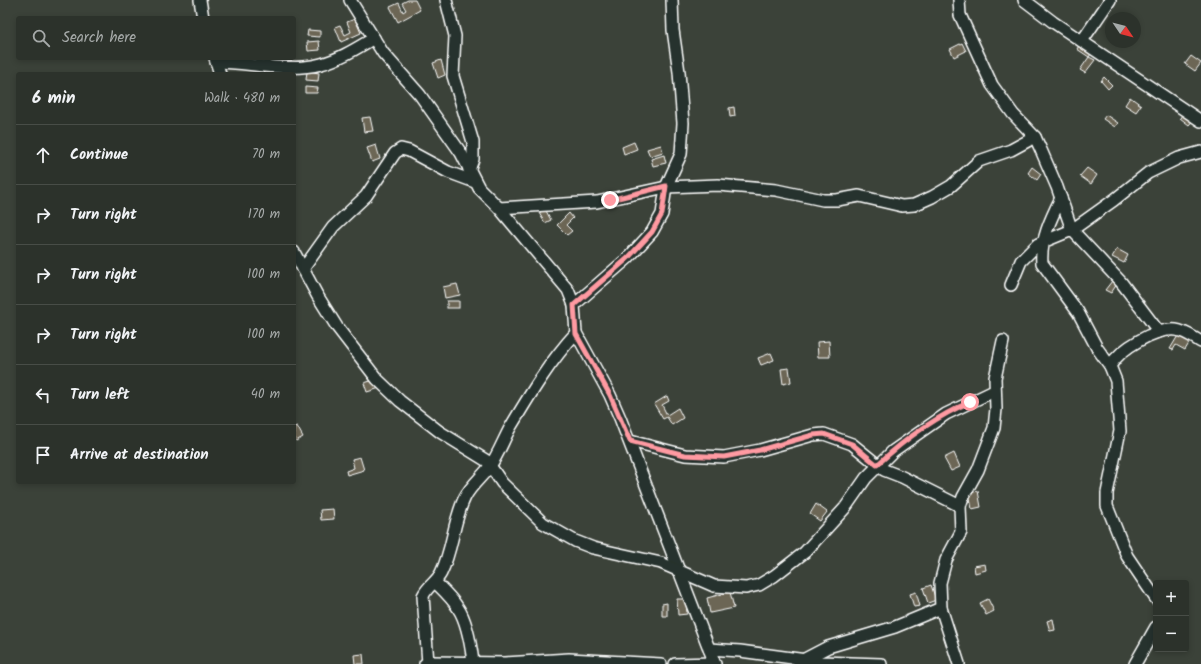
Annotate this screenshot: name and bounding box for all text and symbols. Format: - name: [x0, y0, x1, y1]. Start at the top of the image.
- north arrow: [1105, 12, 1141, 48]
- search box: [16, 16, 296, 60]
- text: Search here: [62, 26, 136, 50]
- icon: search: [30, 27, 52, 49]
- text: 6 min: [32, 85, 76, 112]
- text: Walk · 480 m: [204, 88, 280, 109]
- text: Continue: [70, 143, 128, 167]
- icon: ahead: [32, 144, 54, 166]
- text: 70 m: [252, 144, 280, 165]
- route end: [601, 191, 619, 209]
- text: Turn right: [70, 203, 137, 227]
- icon: right: [32, 204, 54, 226]
- text: 170 m: [248, 204, 280, 225]
- text: Turn right: [70, 263, 137, 287]
- icon: right: [32, 264, 54, 286]
- text: 100 m: [247, 264, 280, 285]
- text: Turn right: [70, 323, 137, 347]
- icon: right: [32, 324, 54, 346]
- text: 100 m: [247, 324, 280, 345]
- text: Turn left: [70, 383, 130, 407]
- icon: left: [32, 384, 54, 406]
- text: 40 m: [251, 384, 280, 405]
- route start: [961, 393, 979, 411]
- text: Arrive at destination: [70, 443, 209, 467]
- icon: arrive: [32, 444, 54, 466]
- map controls: [1153, 580, 1189, 652]
- button: +: [1153, 580, 1189, 616]
- button: −: [1153, 616, 1189, 652]

